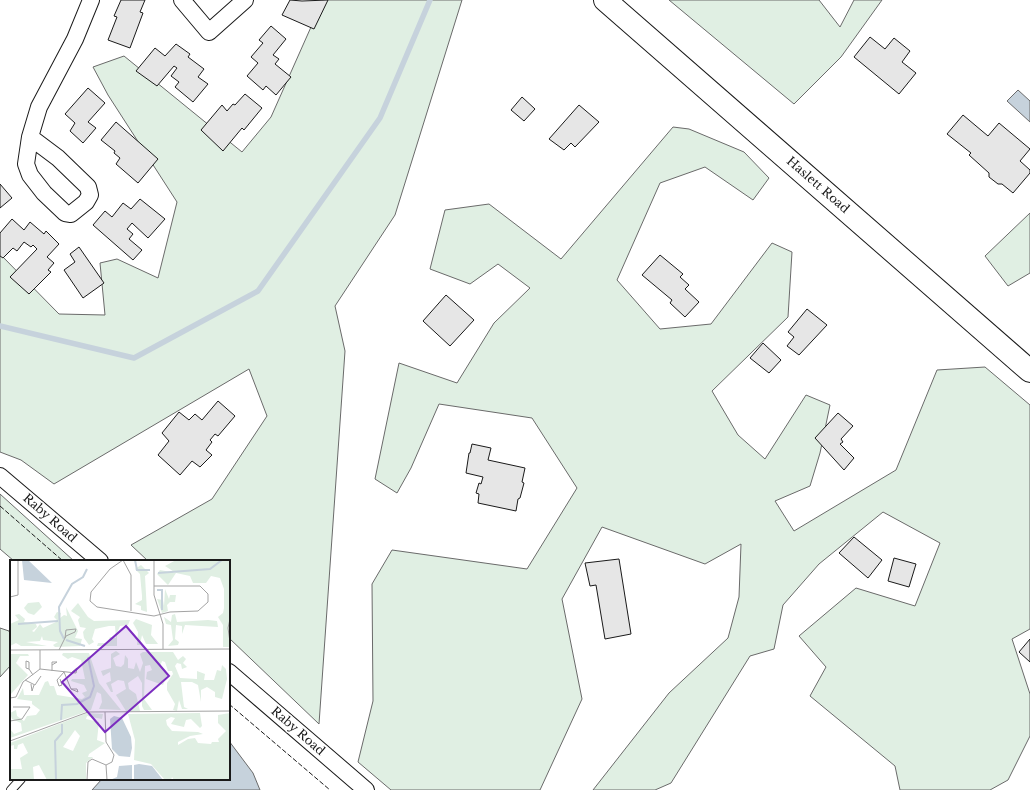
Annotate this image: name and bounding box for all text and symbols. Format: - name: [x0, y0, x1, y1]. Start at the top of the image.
- street label: Haslett Road: [784, 153, 853, 216]
- street label: Raby Road: [20, 490, 80, 545]
- inset map: [10, 560, 230, 780]
- street label: Raby Road: [268, 703, 328, 758]

